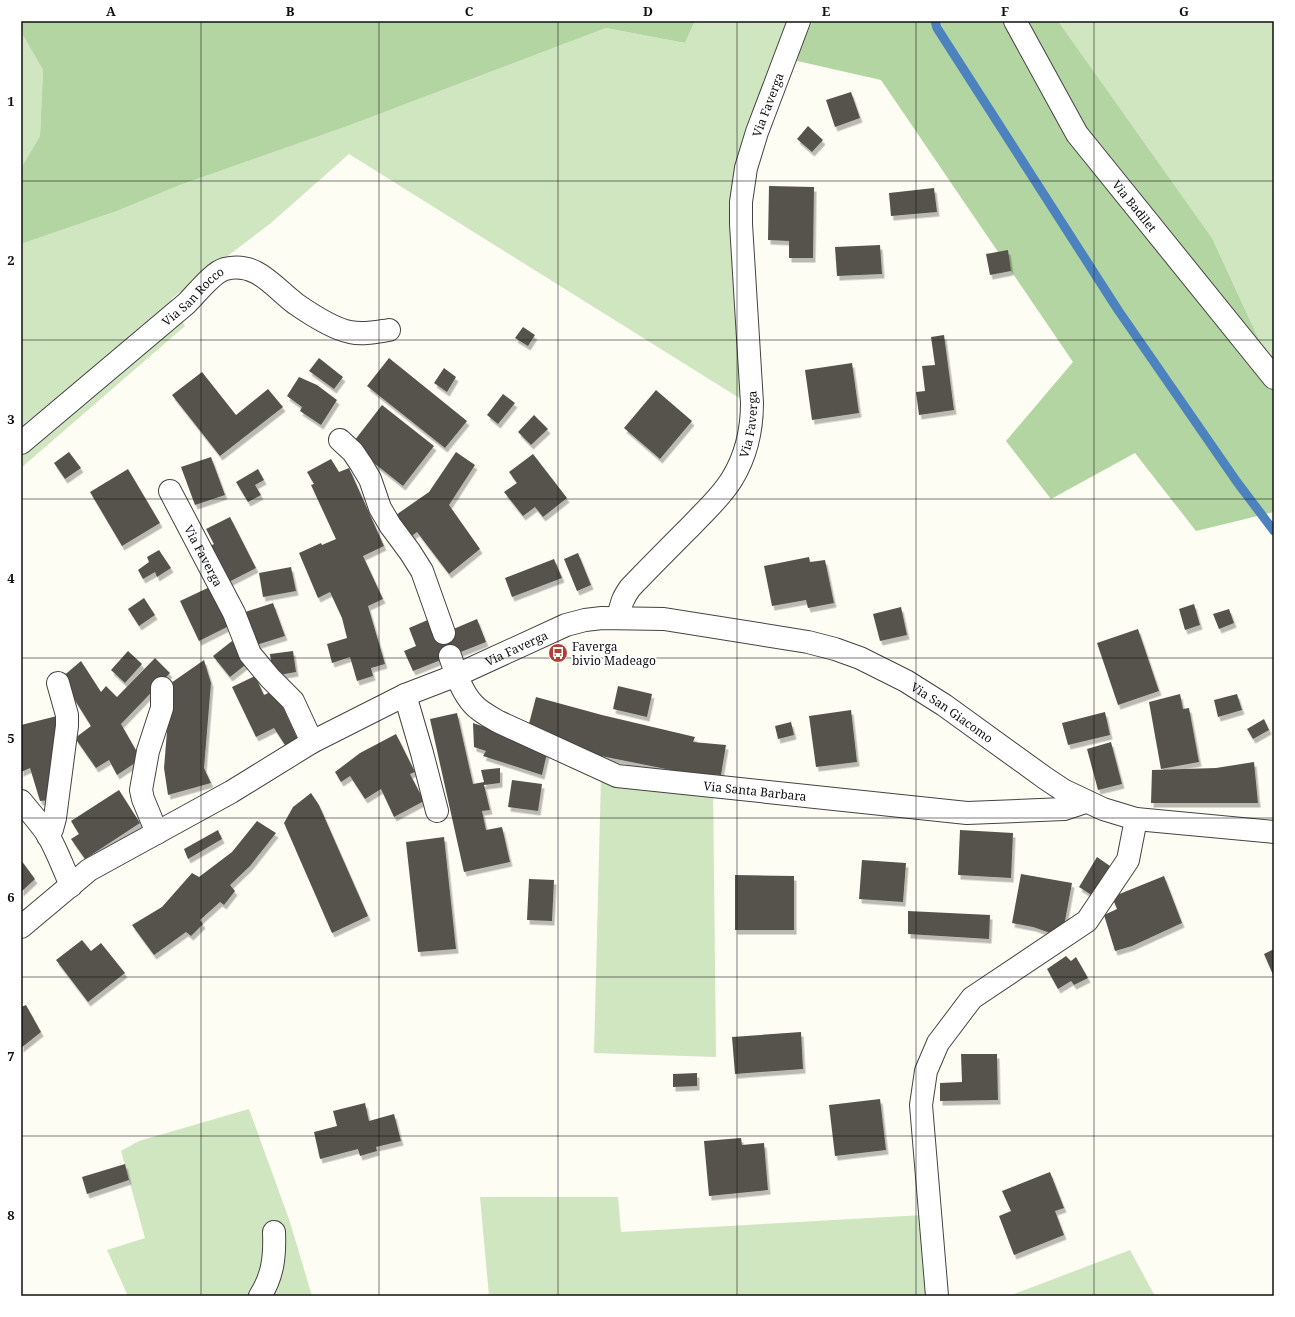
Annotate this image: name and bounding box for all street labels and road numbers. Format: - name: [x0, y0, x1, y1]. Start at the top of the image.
- street label: Via Faverga: [748, 70, 787, 139]
- street label: Via Badilet: [1109, 176, 1161, 235]
- street label: Via San Rocco: [158, 262, 227, 329]
- street label: Via Faverga: [735, 390, 761, 460]
- street label: Via Faverga: [181, 522, 227, 590]
- street label: Via Faverga: [482, 626, 551, 670]
- street label: Via San Giacomo: [908, 678, 997, 746]
- street label: Via Santa Barbara: [703, 777, 808, 805]

